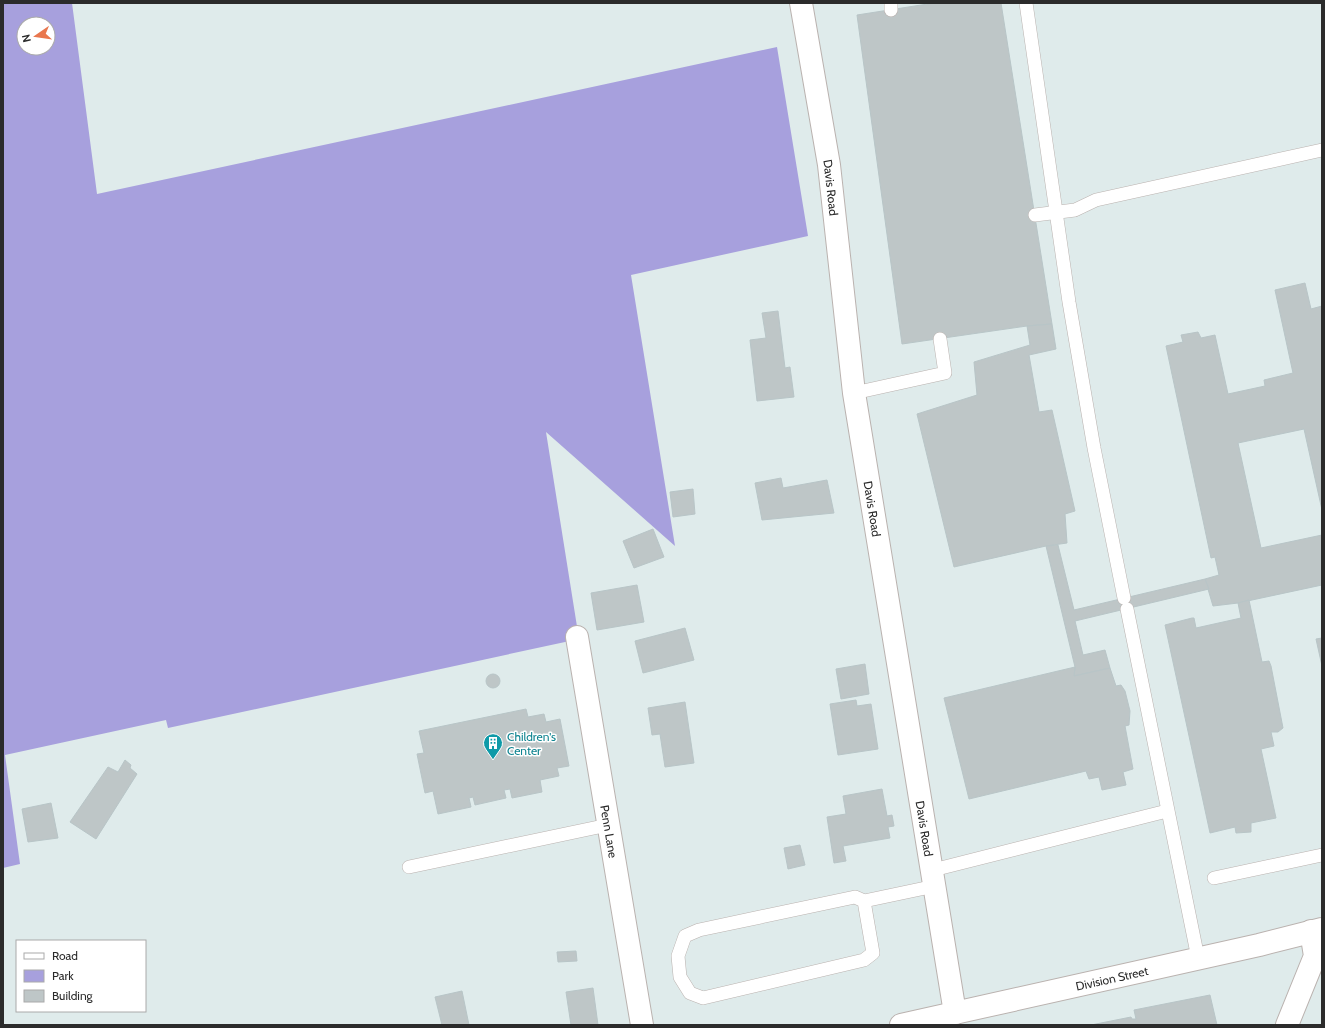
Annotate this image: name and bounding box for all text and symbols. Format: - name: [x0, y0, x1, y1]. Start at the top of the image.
- north arrow: [16, 16, 56, 56]
- text: N: [19, 33, 34, 44]
- street label: Davis Road: [821, 158, 842, 216]
- street label: Davis Road: [861, 480, 885, 538]
- place label: Children's Center: [507, 729, 556, 758]
- building icon: Children's Center: [482, 732, 504, 760]
- street label: Davis Road: [913, 799, 937, 858]
- street label: Penn Lane: [598, 804, 621, 859]
- legend: [16, 940, 146, 1012]
- text: Road: [52, 948, 78, 963]
- street label: Division Street: [1074, 962, 1150, 993]
- text: Park: [52, 968, 74, 983]
- text: Building: [52, 988, 94, 1003]

